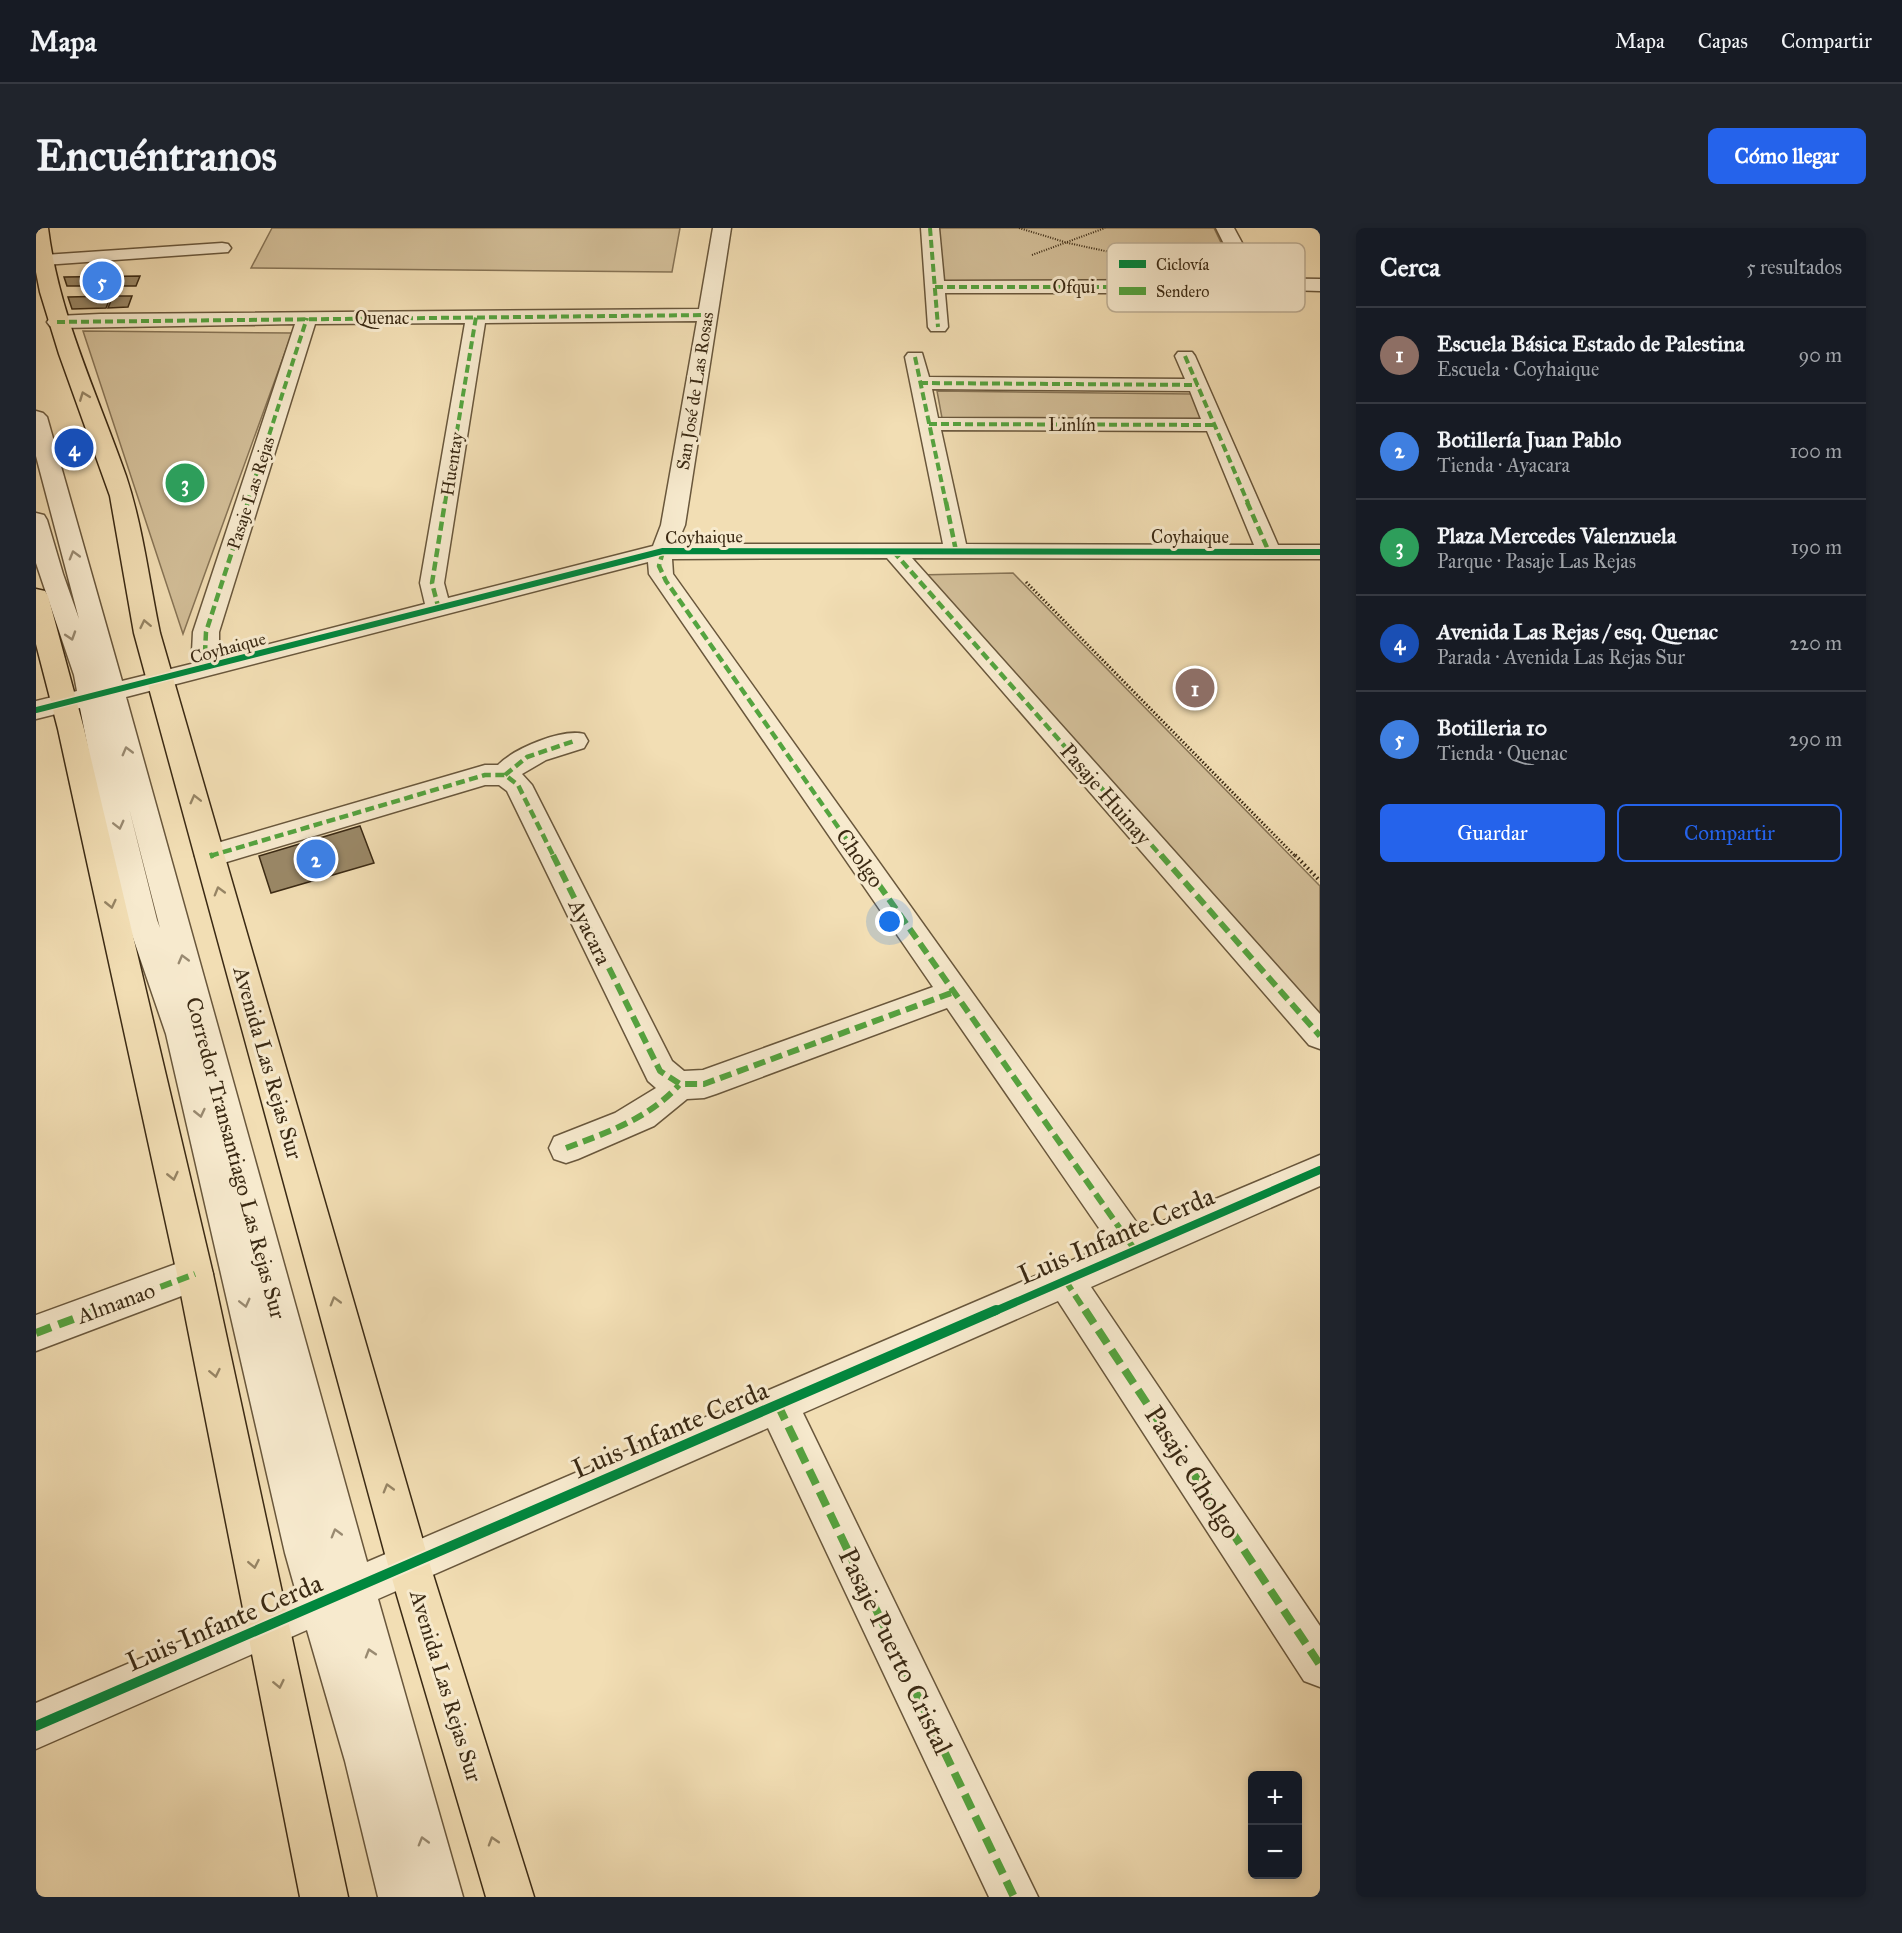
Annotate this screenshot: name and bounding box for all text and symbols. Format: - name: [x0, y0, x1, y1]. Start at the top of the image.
- text: Mapa: [30, 24, 97, 59]
- text: Mapa: [1615, 28, 1665, 54]
- text: Capas: [1698, 28, 1748, 54]
- text: Compartir: [1781, 28, 1872, 54]
- button: Cómo llegar: [1708, 128, 1866, 184]
- text: Encuéntranos: [36, 130, 277, 182]
- legend: [1107, 243, 1305, 312]
- text: Cerca: [1380, 251, 1440, 283]
- text: Ciclovía: [1156, 255, 1209, 274]
- text: 5 resultados: [1746, 255, 1842, 279]
- pin: 5: [82, 259, 122, 304]
- street label: Ofqui: [1053, 276, 1095, 299]
- text: Sendero: [1156, 282, 1209, 301]
- street label: Quenac: [355, 307, 410, 329]
- street label: San José de Las Rosas: [672, 310, 719, 472]
- text: Escuela Básica Estado de Palestina: [1437, 330, 1744, 357]
- text: 1: [1396, 343, 1403, 367]
- text: 90 m: [1799, 343, 1842, 367]
- text: Escuela · Coyhaique: [1437, 357, 1599, 381]
- one-way arrow: [79, 391, 92, 402]
- street label: Linlín: [1048, 414, 1096, 436]
- pin: 4: [54, 426, 93, 470]
- text: Botillería Juan Pablo: [1437, 426, 1621, 453]
- street label: Huentay: [436, 430, 468, 497]
- street label: Pasaje Las Rejas: [222, 434, 280, 552]
- text: 2: [1395, 439, 1404, 463]
- text: 100 m: [1790, 439, 1842, 463]
- text: Tienda · Ayacara: [1437, 453, 1570, 477]
- pin: 3: [166, 460, 204, 506]
- text: Plaza Mercedes Valenzuela: [1437, 522, 1676, 549]
- street label: Coyhaique: [665, 525, 743, 550]
- street label: Coyhaique: [1151, 526, 1229, 549]
- text: 3: [1396, 535, 1404, 559]
- text: 190 m: [1791, 535, 1842, 559]
- text: Parque · Pasaje Las Rejas: [1437, 549, 1636, 573]
- one-way arrow: [69, 550, 82, 560]
- text: Avenida Las Rejas / esq. Quenac: [1437, 618, 1718, 645]
- one-way arrow: [140, 619, 153, 629]
- street label: Coyhaique: [188, 627, 269, 670]
- one-way arrow: [64, 630, 77, 641]
- text: 4: [1394, 631, 1405, 655]
- text: 220 m: [1790, 631, 1842, 655]
- text: Parada · Avenida Las Rejas Sur: [1437, 645, 1685, 669]
- pin: 1: [1176, 666, 1214, 710]
- text: Botilleria 10: [1437, 714, 1547, 741]
- text: 5: [1395, 727, 1404, 751]
- text: 290 m: [1789, 727, 1842, 751]
- street label: Pasaje Huinay: [1055, 738, 1158, 851]
- text: Tienda · Quenac: [1437, 741, 1568, 765]
- one-way arrow: [122, 746, 135, 756]
- one-way arrow: [190, 794, 203, 804]
- button: Guardar: [1380, 804, 1605, 862]
- button: Compartir: [1617, 804, 1842, 862]
- one-way arrow: [112, 819, 125, 829]
- street label: Cholgo: [830, 823, 890, 893]
- pin: 2: [296, 836, 336, 882]
- one-way arrow: [214, 886, 227, 896]
- street label: Ayacara: [562, 894, 618, 970]
- one-way arrow: [104, 899, 117, 909]
- your location: [875, 907, 904, 936]
- one-way arrow: [178, 955, 190, 965]
- street label: Avenida Las Rejas Sur: [227, 963, 309, 1163]
- street label: Corredor Transantiago Las Rejas Sur: [180, 994, 292, 1323]
- one-way arrow: [193, 1108, 206, 1118]
- one-way arrow: [166, 1171, 179, 1181]
- street label: Luis Infante Cerda: [1013, 1179, 1220, 1291]
- street label: Almanao: [72, 1276, 159, 1330]
- one-way arrow: [330, 1296, 342, 1307]
- one-way arrow: [238, 1298, 251, 1308]
- one-way arrow: [208, 1367, 221, 1377]
- street label: Luis Infante Cerda: [567, 1373, 774, 1485]
- street label: Pasaje Cholgo: [1137, 1399, 1248, 1545]
- one-way arrow: [383, 1483, 395, 1494]
- one-way arrow: [331, 1528, 343, 1539]
- street label: Pasaje Puerto Cristal: [832, 1542, 961, 1760]
- one-way arrow: [247, 1558, 260, 1568]
- street label: Luis Infante Cerda: [121, 1566, 328, 1678]
- street label: Avenida Las Rejas Sur: [404, 1586, 488, 1786]
- one-way arrow: [365, 1648, 377, 1659]
- one-way arrow: [272, 1679, 285, 1689]
- map controls: [1248, 1771, 1302, 1879]
- button: +: [1248, 1771, 1302, 1825]
- button: −: [1248, 1825, 1302, 1879]
- one-way arrow: [418, 1836, 430, 1847]
- one-way arrow: [488, 1836, 500, 1847]

